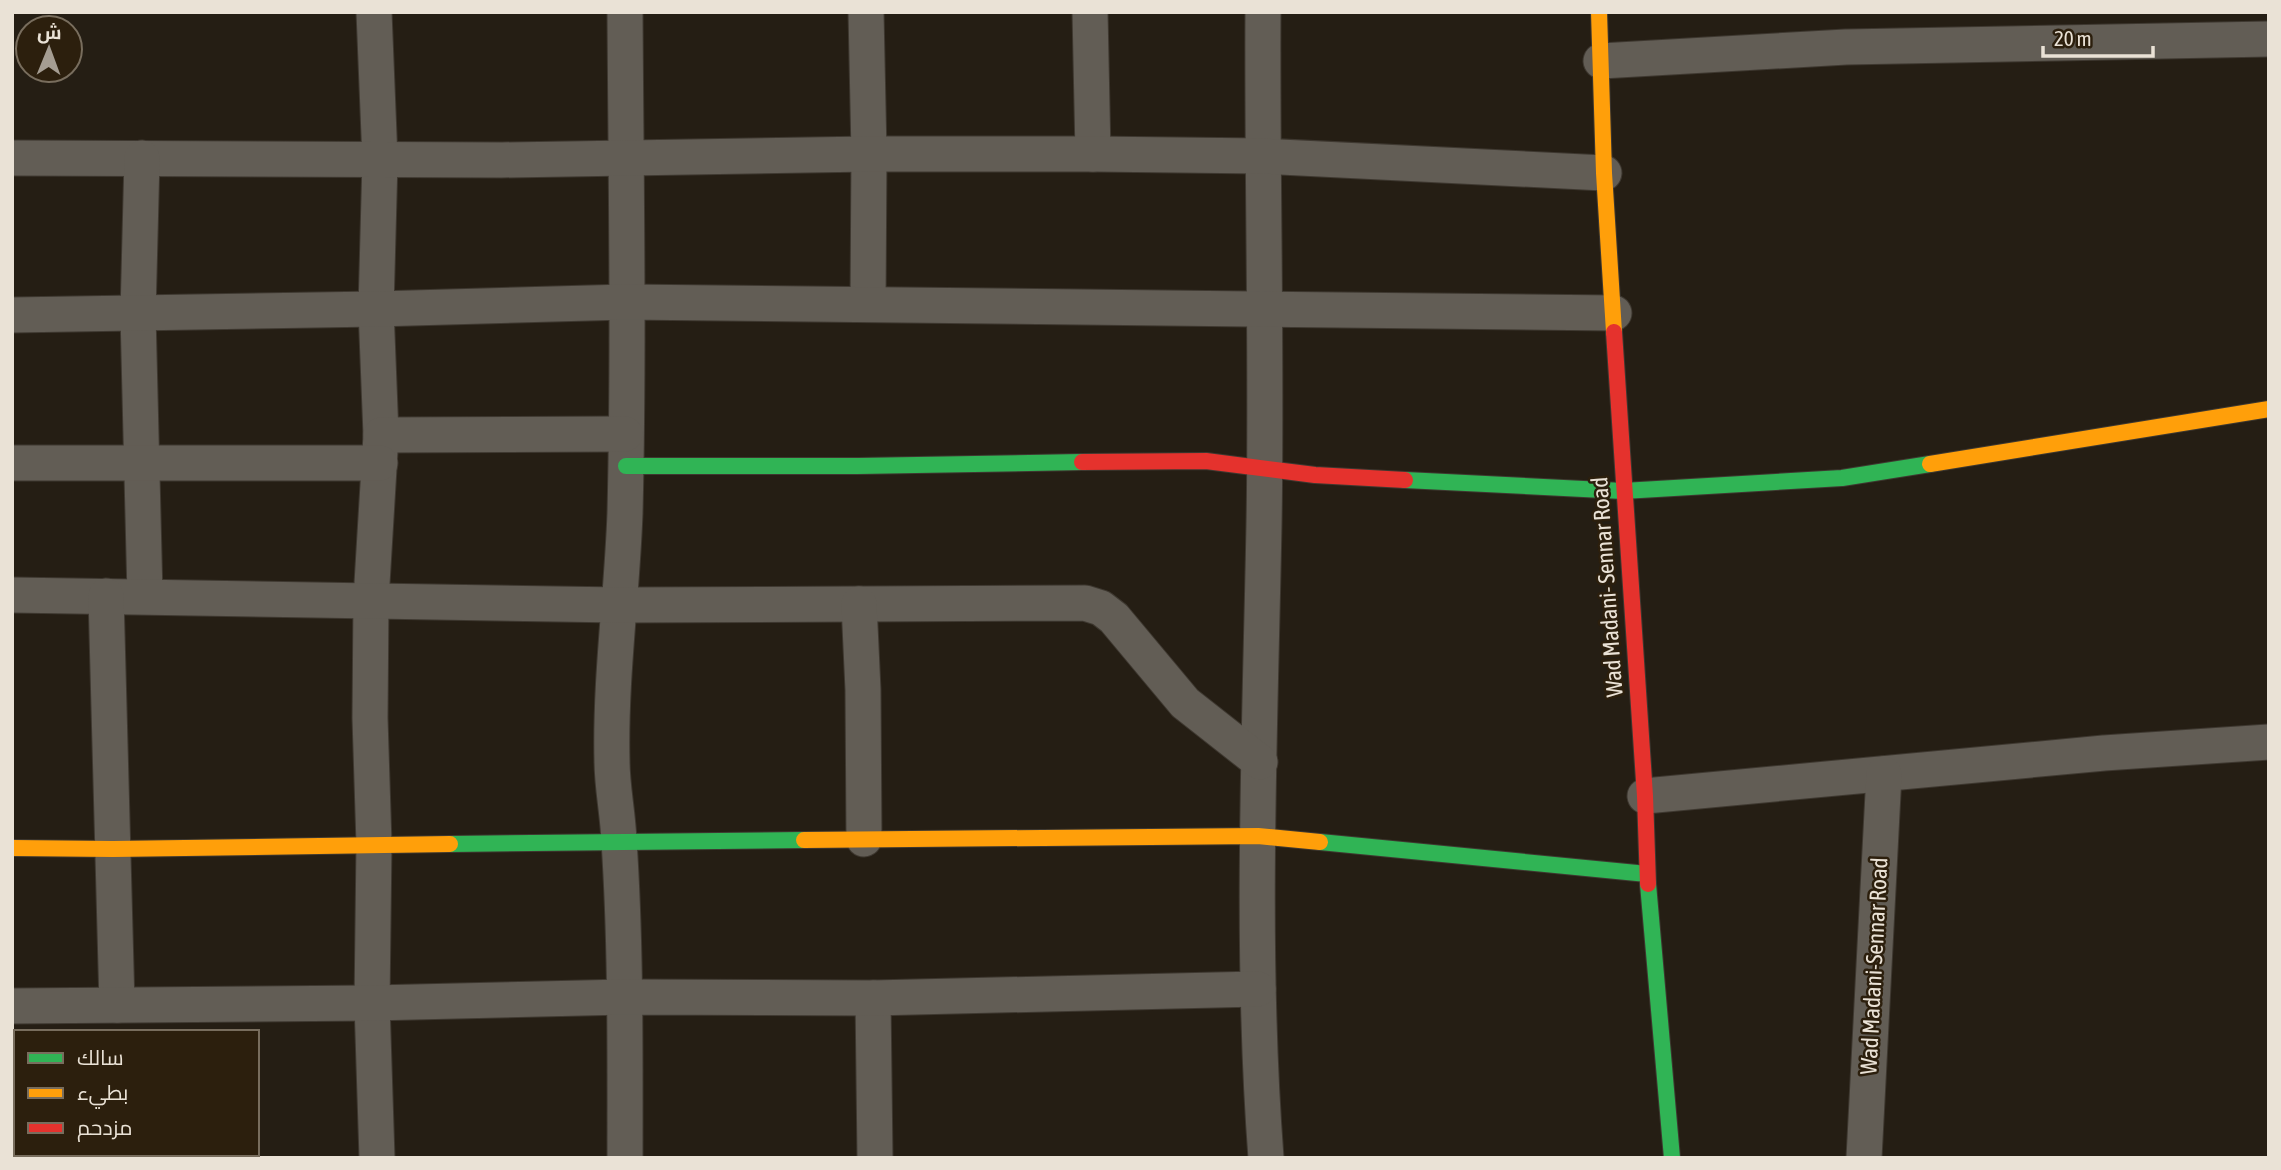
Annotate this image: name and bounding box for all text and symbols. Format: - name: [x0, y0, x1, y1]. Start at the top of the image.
- north arrow: [14, 14, 84, 84]
- scale bar: [2043, 14, 2153, 58]
- text: ش: [37, 21, 62, 44]
- text: 20 m: [2054, 26, 2092, 50]
- street label: Wad Madani- Sennar Road: [1586, 476, 1628, 698]
- street label: Wad Madani-Sennar Road: [1855, 857, 1893, 1075]
- legend: [14, 1030, 259, 1156]
- text: سالك: [77, 1045, 124, 1069]
- text: بطيء: [77, 1080, 128, 1109]
- text: مزدحم: [77, 1115, 132, 1142]

